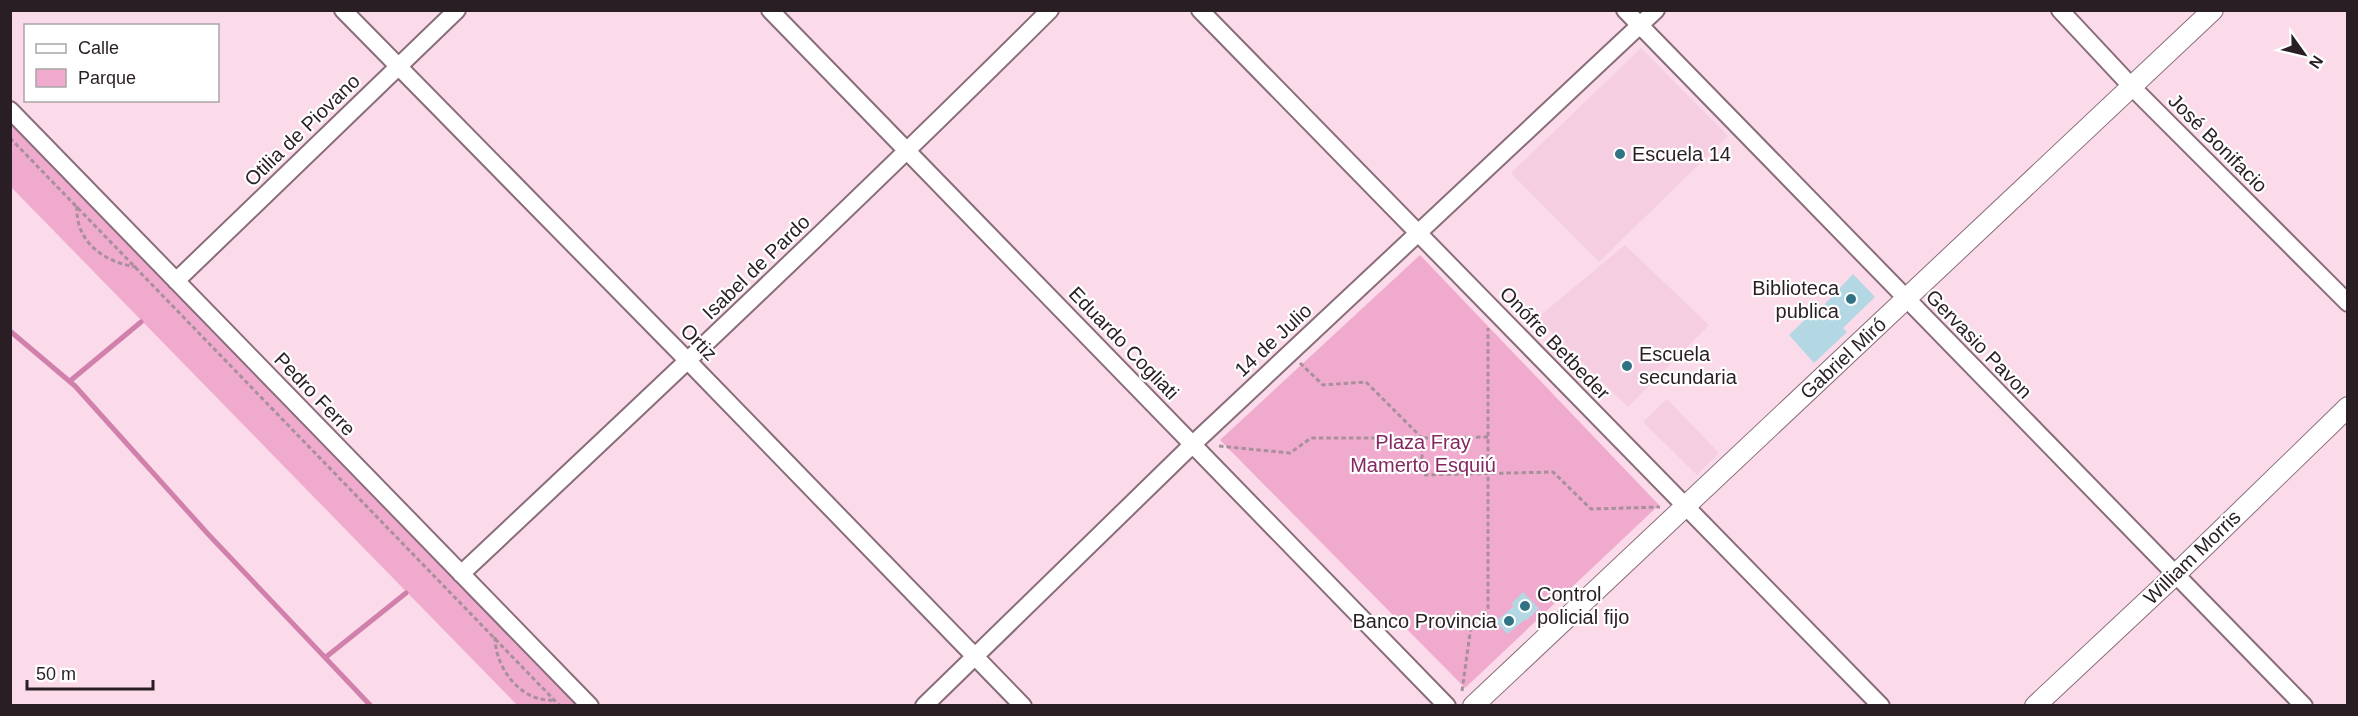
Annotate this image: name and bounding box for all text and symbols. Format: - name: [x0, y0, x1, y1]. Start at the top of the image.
- legend: [24, 24, 219, 102]
- north arrow: [2274, 24, 2334, 84]
- text: Calle: [78, 38, 119, 58]
- text: N: [2306, 53, 2326, 72]
- text: Parque: [78, 68, 136, 88]
- street label: Otilia de Piovano: [240, 70, 364, 190]
- street label: José Bonifacio: [2164, 89, 2272, 197]
- place label: Escuela 14: [1632, 143, 1731, 165]
- marker: Escuela 14: [1613, 147, 1627, 161]
- street label: Isabel de Pardo: [698, 210, 814, 324]
- place label: Biblioteca publica: [1752, 277, 1840, 322]
- street label: Eduardo Cogliati: [1065, 282, 1183, 404]
- street label: Onófre Betbeder: [1496, 282, 1615, 404]
- street label: Gervasio Pavon: [1922, 285, 2036, 403]
- marker: Biblioteca publica: [1844, 292, 1858, 306]
- street label: 14 de Julio: [1230, 299, 1316, 381]
- street label: Gabriel Miró: [1796, 313, 1890, 403]
- street label: Ortiz: [676, 319, 722, 365]
- place label: Escuela secundaria: [1639, 343, 1738, 388]
- street label: Pedro Ferre: [270, 348, 360, 440]
- marker: Escuela secundaria: [1620, 359, 1634, 373]
- park label: Plaza Fray Mamerto Esquiú: [1350, 431, 1496, 476]
- street label: William Morris: [2139, 505, 2245, 609]
- place label: Control policial fijo: [1537, 583, 1629, 628]
- marker: Control policial fijo: [1518, 599, 1532, 613]
- place label: Banco Provincia: [1352, 610, 1498, 632]
- marker: Banco Provincia: [1502, 614, 1516, 628]
- scale bar: [27, 653, 153, 691]
- text: 50 m: [36, 664, 76, 684]

